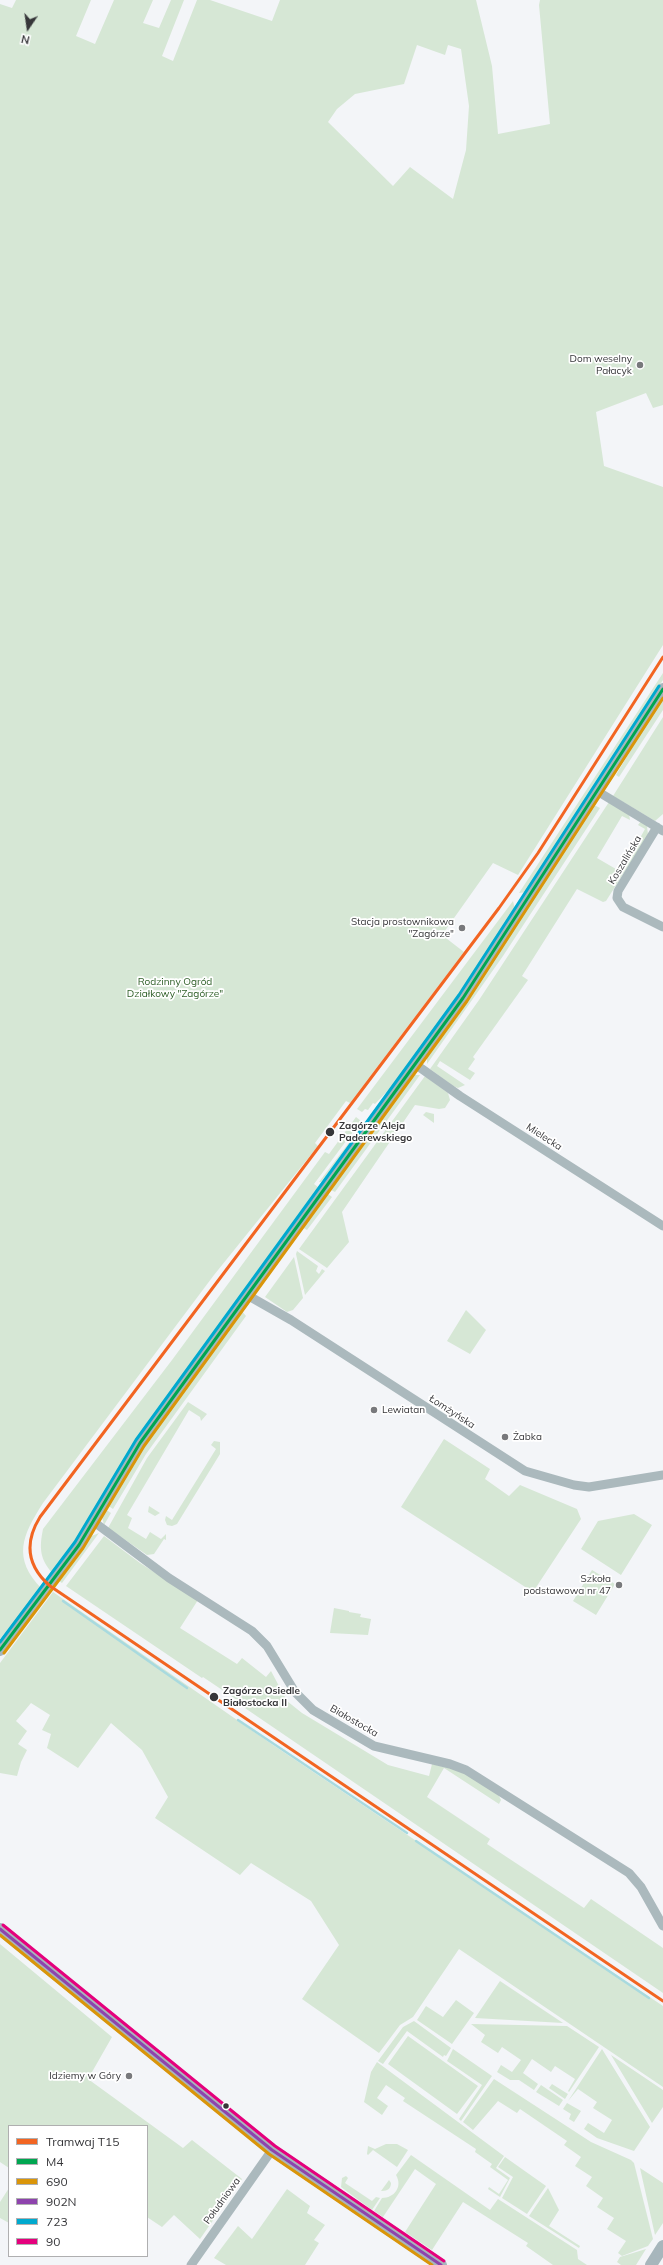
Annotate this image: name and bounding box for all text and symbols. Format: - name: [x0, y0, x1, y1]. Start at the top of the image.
- north arrow: [8, 8, 48, 48]
- text: N: [20, 32, 31, 47]
- place label: Dom weselny Pałacyk: [569, 353, 632, 376]
- marker: Dom weselny Pałacyk: [635, 360, 645, 370]
- street label: Koszalińska: [606, 833, 644, 887]
- place label: Stacja prostownikowa "Zagórze": [351, 916, 454, 940]
- marker: Stacja prostownikowa "Zagórze": [457, 923, 467, 933]
- park label: Rodzinny Ogród Działkowy "Zagórze": [127, 976, 223, 1000]
- place label: Zagórze Aleja Paderewskiego: [339, 1120, 412, 1144]
- street label: Mielecka: [524, 1121, 564, 1153]
- marker: Zagórze Aleja Paderewskiego: [324, 1126, 336, 1138]
- street label: Łomżyńska: [427, 1393, 477, 1431]
- place label: Lewiatan: [382, 1404, 425, 1416]
- marker: Lewiatan: [369, 1405, 379, 1415]
- place label: Żabka: [513, 1431, 542, 1443]
- marker: Żabka: [500, 1432, 510, 1442]
- place label: Szkoła podstawowa nr 47: [523, 1573, 611, 1596]
- marker: Szkoła podstawowa nr 47: [614, 1580, 624, 1590]
- place label: Zagórze Osiedle Białostocka II: [223, 1685, 300, 1708]
- marker: Zagórze Osiedle Białostocka II: [208, 1691, 220, 1703]
- street label: Białostocka: [328, 1702, 380, 1740]
- place label: Idziemy w Góry: [49, 2070, 121, 2082]
- marker: Idziemy w Góry: [124, 2071, 134, 2081]
- unlabelled marker: [221, 2101, 231, 2111]
- legend: [8, 2125, 148, 2257]
- text: Tramwaj T15: [46, 2134, 119, 2149]
- text: M4: [46, 2154, 64, 2169]
- text: 690: [46, 2174, 68, 2189]
- street label: Południowa: [201, 2175, 243, 2227]
- text: 902N: [46, 2194, 77, 2209]
- text: 723: [46, 2214, 68, 2229]
- text: 90: [46, 2234, 60, 2249]

